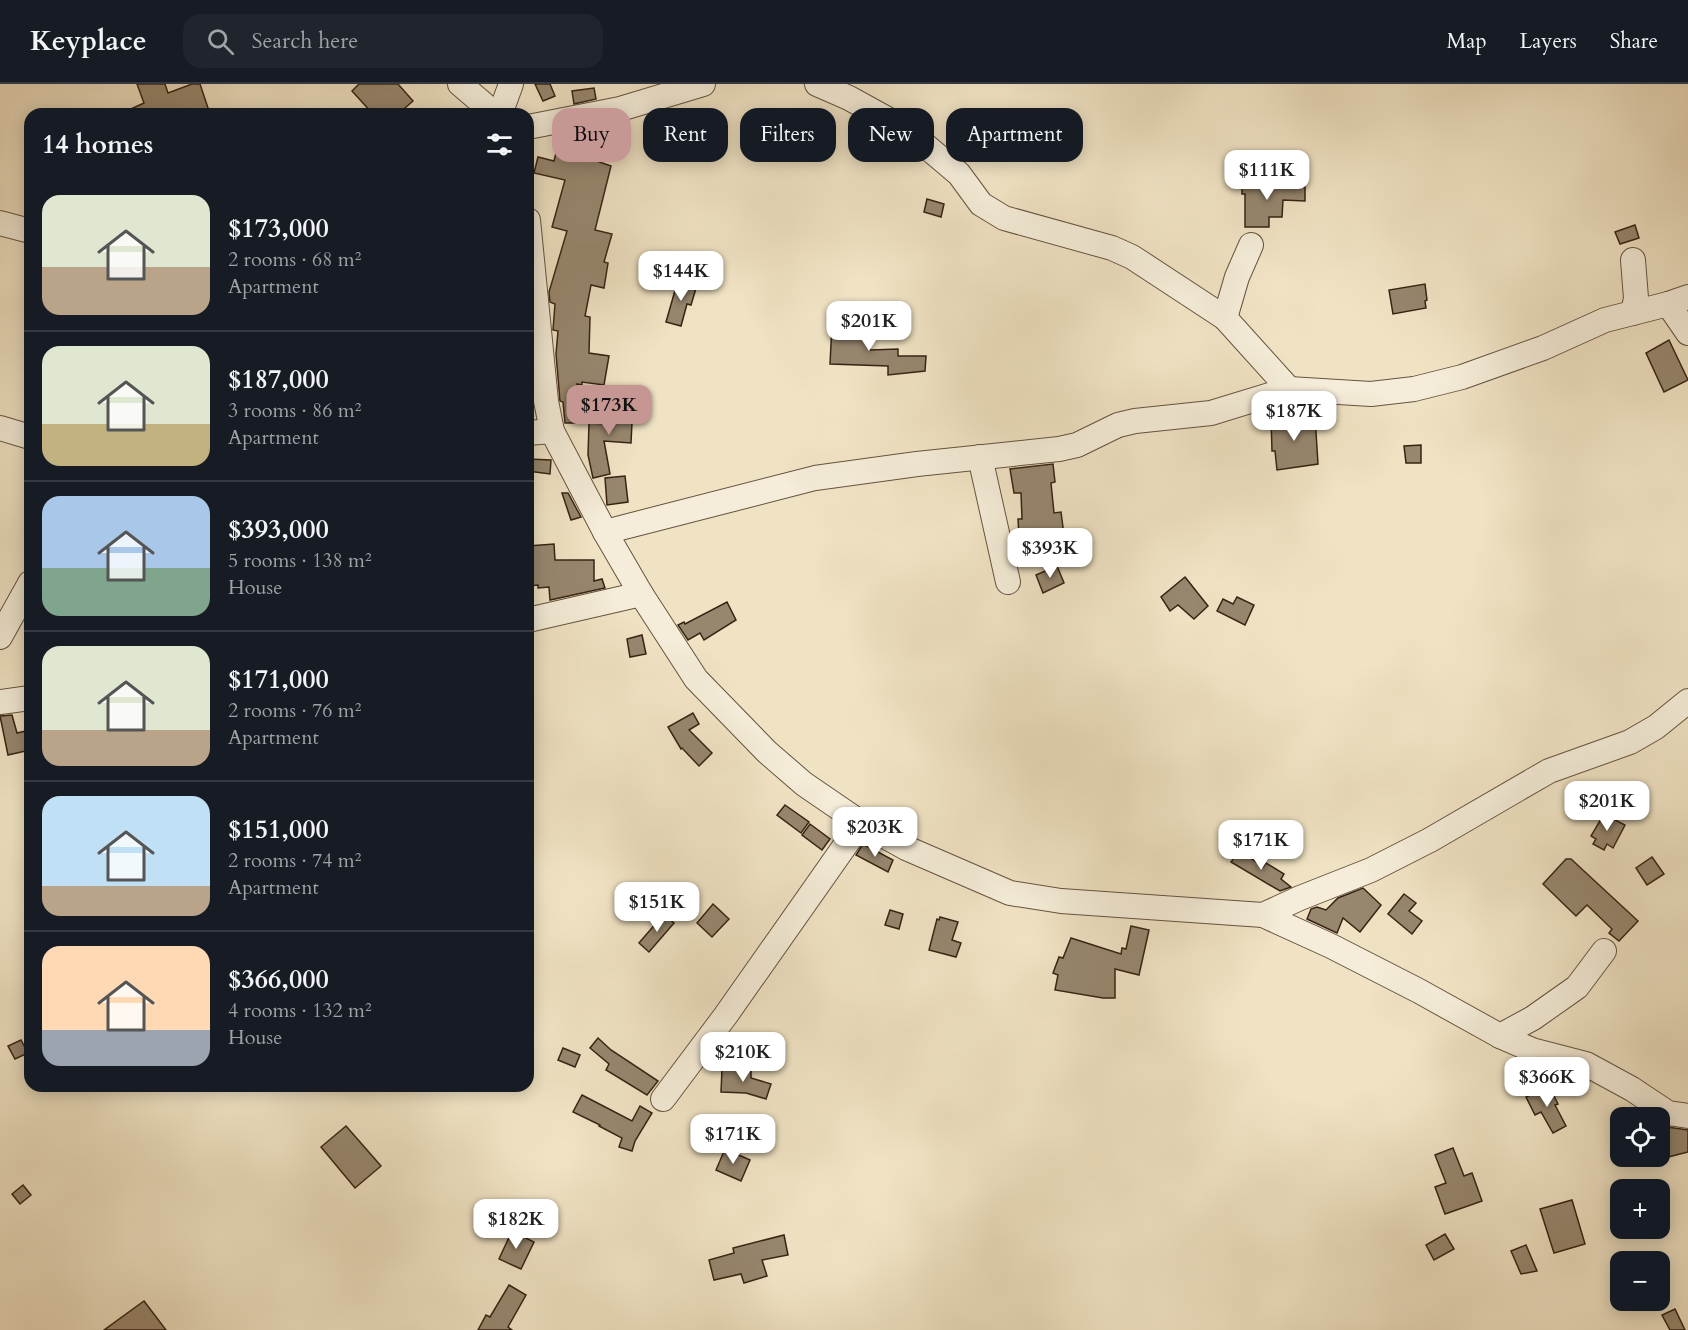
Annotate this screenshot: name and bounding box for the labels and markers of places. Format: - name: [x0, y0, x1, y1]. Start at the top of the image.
- pin: $111K: [1225, 150, 1309, 201]
- pin: $144K: [639, 251, 723, 302]
- pin: $201K: [827, 301, 911, 352]
- pin: $173K: [567, 385, 651, 436]
- pin: $187K: [1252, 391, 1336, 442]
- pin: $393K: [1008, 528, 1092, 579]
- pin: $201K: [1565, 781, 1649, 832]
- pin: $203K: [833, 807, 917, 858]
- pin: $171K: [1219, 820, 1303, 871]
- pin: $151K: [615, 882, 699, 933]
- pin: $210K: [701, 1032, 785, 1083]
- pin: $366K: [1505, 1057, 1589, 1108]
- pin: $171K: [691, 1114, 775, 1165]
- pin: $182K: [474, 1199, 558, 1250]

